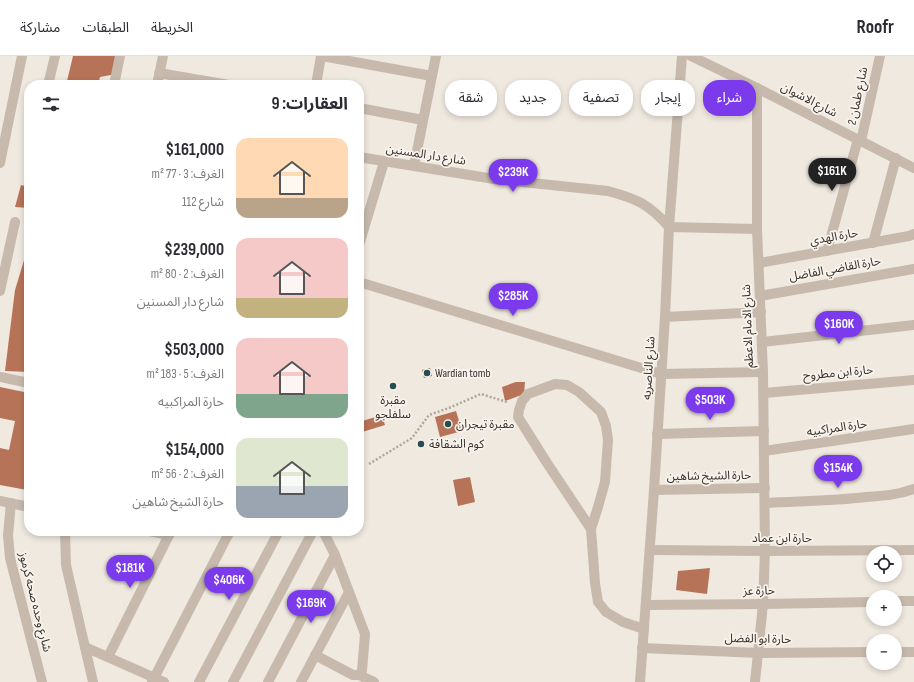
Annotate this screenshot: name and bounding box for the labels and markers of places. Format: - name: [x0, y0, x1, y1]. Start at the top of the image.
- pin: $161K: [804, 158, 860, 192]
- pin: $239K: [485, 159, 541, 193]
- pin: $285K: [485, 283, 541, 317]
- pin: $160K: [811, 311, 867, 345]
- place label: Wardian tomb: [435, 366, 490, 381]
- marker: Wardian tomb: [422, 368, 432, 378]
- marker: مقبرة سلفلجو: [388, 381, 398, 391]
- pin: $503K: [682, 387, 738, 421]
- place label: مقبرة سلفلجو: [375, 393, 411, 422]
- place label: مقبرة تيجران: [456, 417, 515, 432]
- marker: مقبرة تيجران: [443, 419, 453, 429]
- place label: كوم الشقافة: [429, 437, 485, 453]
- marker: كوم الشقافة: [416, 439, 426, 449]
- pin: $154K: [810, 455, 866, 489]
- pin: $181K: [102, 555, 158, 589]
- pin: $406K: [201, 567, 257, 601]
- pin: $169K: [283, 590, 339, 624]

